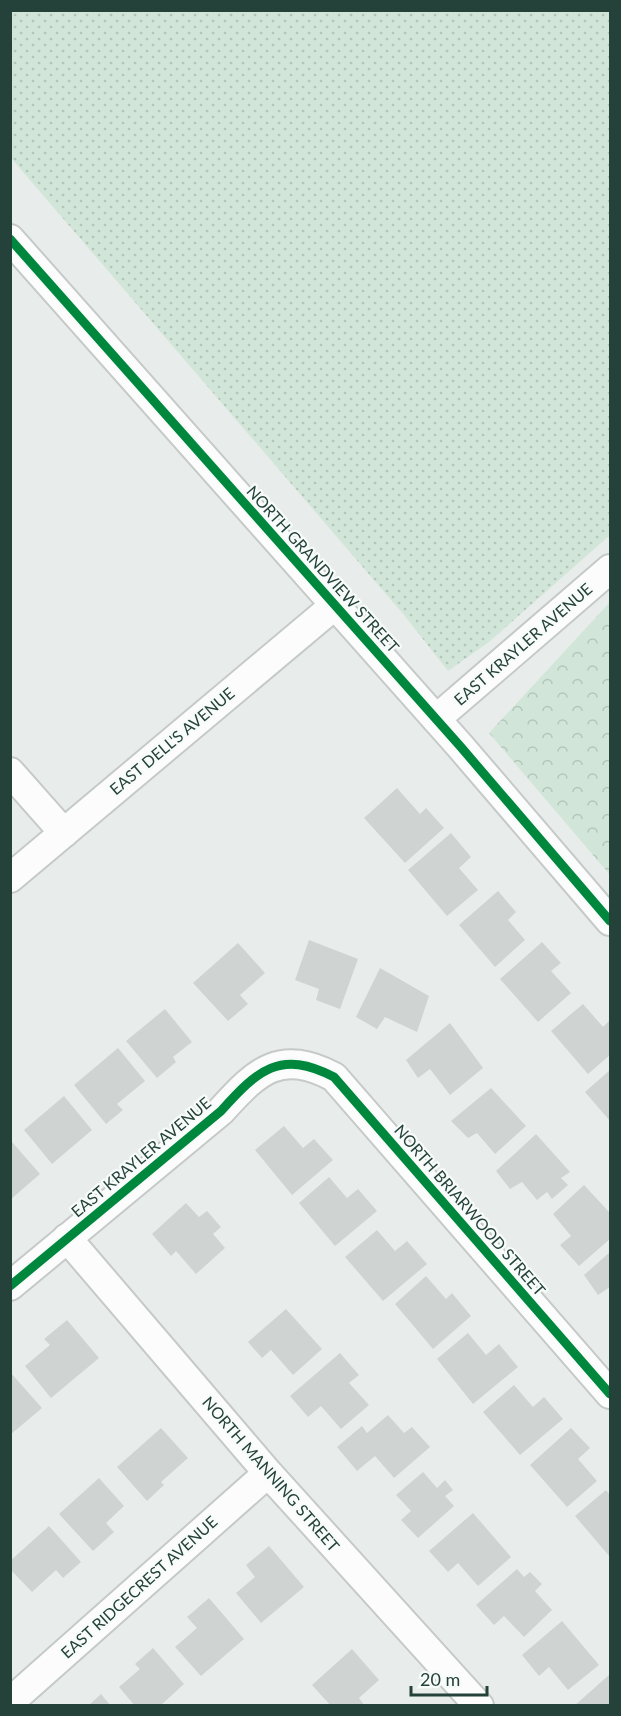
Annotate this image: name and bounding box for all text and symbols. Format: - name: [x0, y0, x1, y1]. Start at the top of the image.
- street label: NORTH GRANDVIEW STREET: [243, 481, 404, 656]
- street label: EAST KRAYLER AVENUE: [450, 579, 595, 709]
- street label: EAST DELL'S AVENUE: [105, 683, 238, 798]
- street label: EAST KRAYLER AVENUE: [67, 1093, 214, 1221]
- street label: NORTH BRIARWOOD STREET: [391, 1120, 550, 1299]
- street label: NORTH MANNING STREET: [199, 1392, 344, 1555]
- street label: EAST RIDGECREST AVENUE: [57, 1511, 221, 1662]
- scale bar: [411, 1659, 488, 1697]
- text: 20 m: [420, 1668, 460, 1690]

